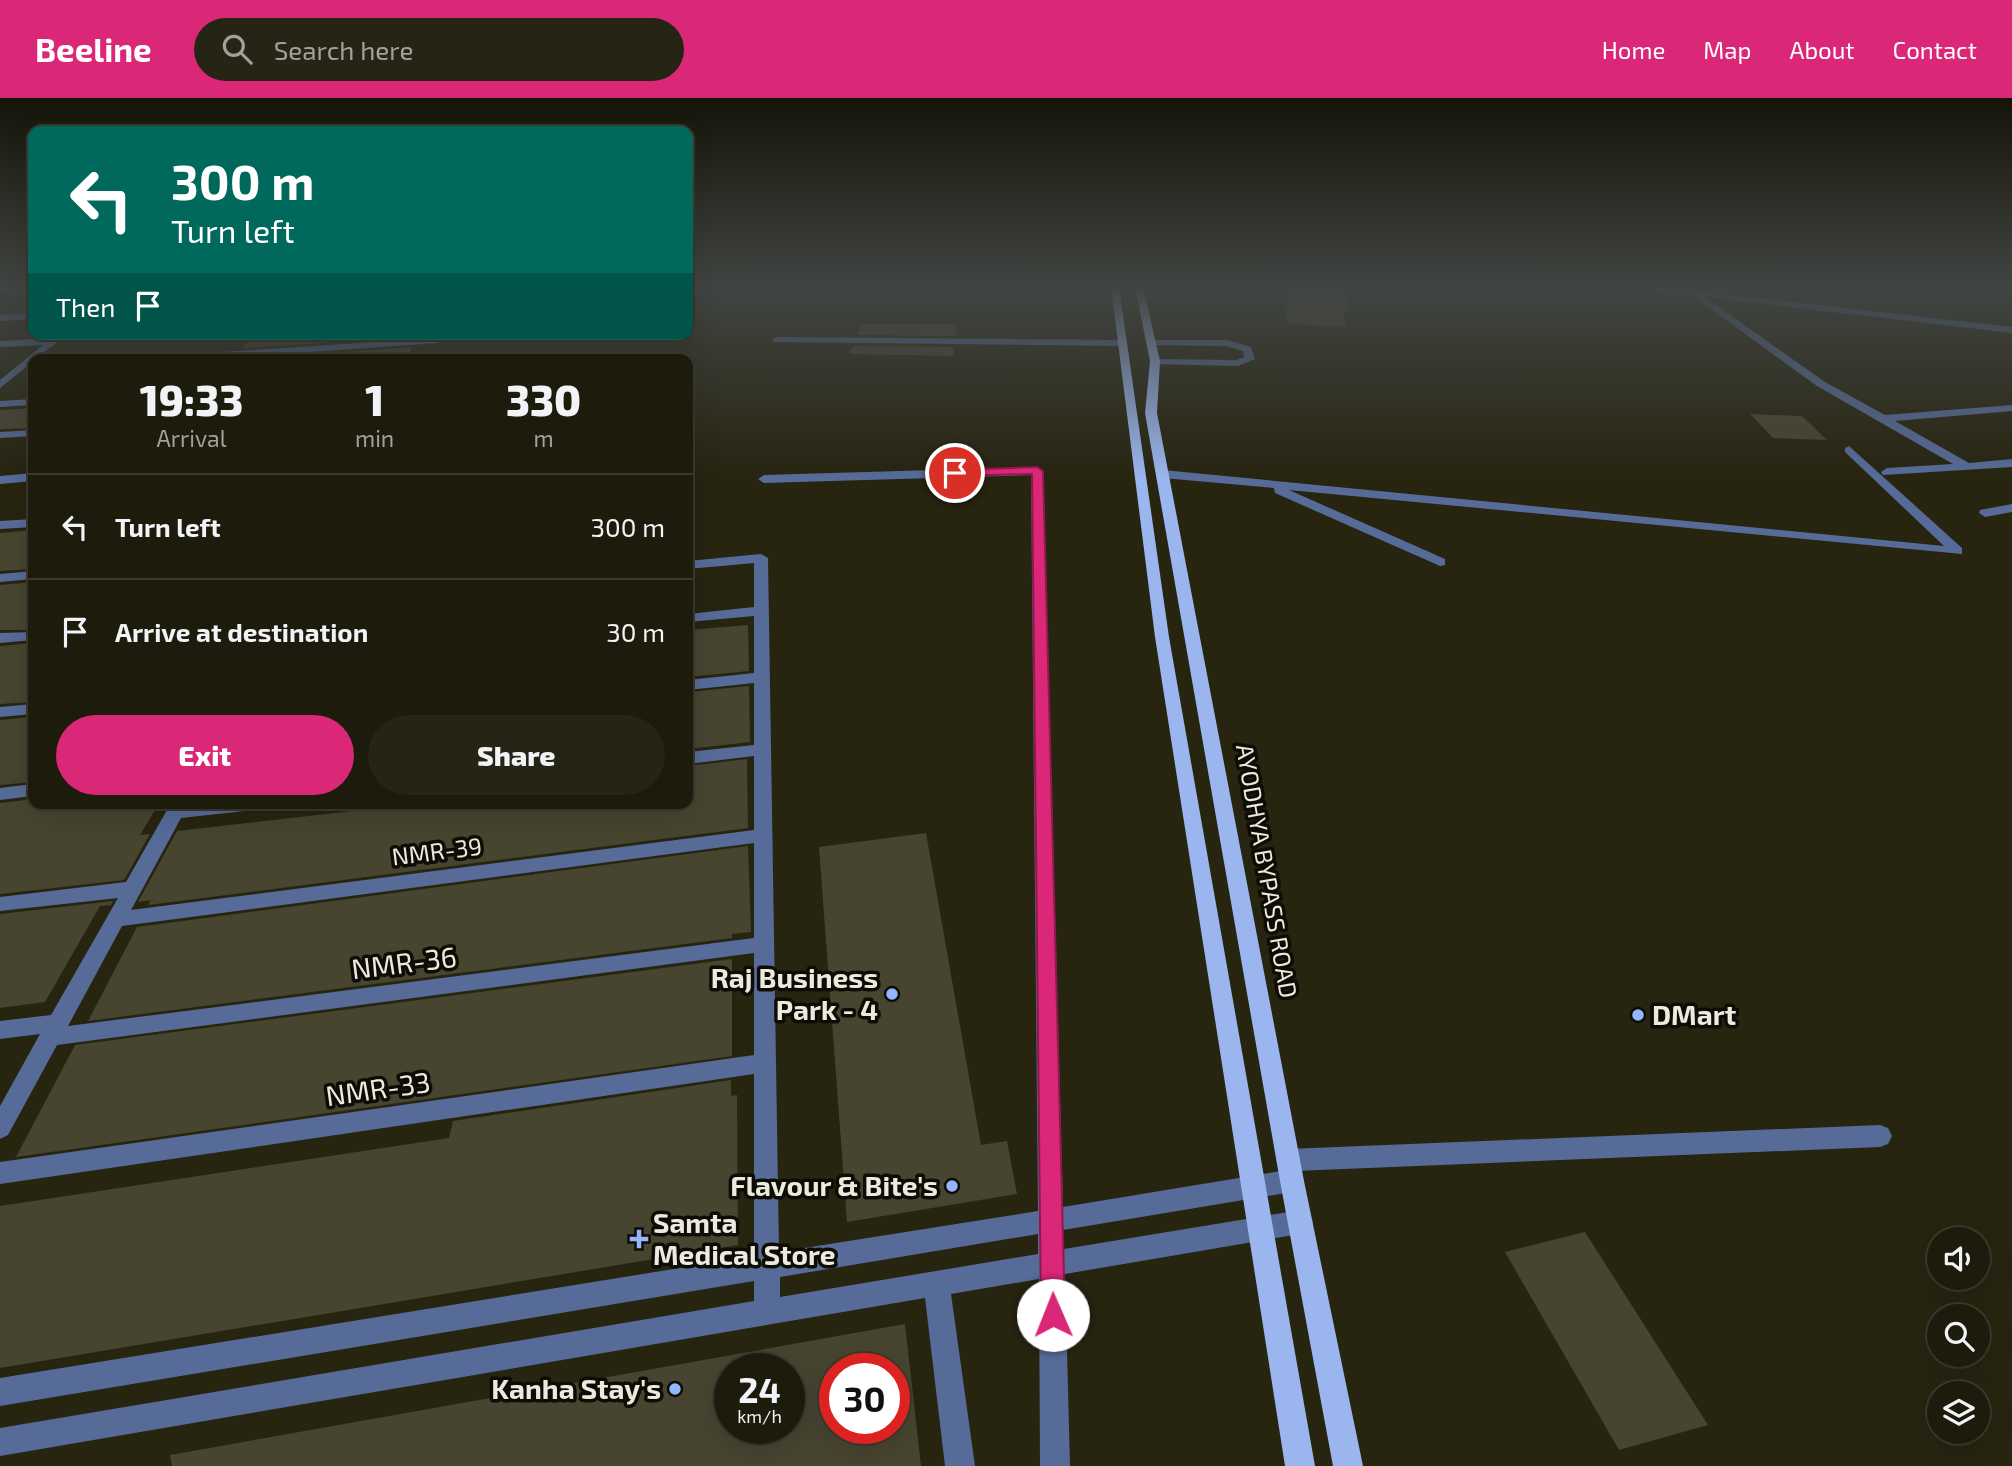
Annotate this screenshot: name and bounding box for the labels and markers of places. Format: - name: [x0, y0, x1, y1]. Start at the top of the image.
- pin: [925, 443, 985, 503]
- place label: Raj Business Park - 4: [711, 960, 878, 1026]
- marker: Raj Business Park - 4: [884, 986, 900, 1002]
- place label: DMart: [1652, 997, 1736, 1031]
- marker: DMart: [1630, 1007, 1646, 1023]
- place label: Flavour & Bite's: [730, 1168, 938, 1202]
- marker: Flavour & Bite's: [944, 1178, 960, 1194]
- place label: Samta Medical Store: [653, 1205, 836, 1271]
- marker: Samta Medical Store: [631, 1231, 647, 1247]
- place label: Kanha Stay's: [491, 1371, 661, 1405]
- marker: Kanha Stay's: [667, 1381, 683, 1397]

